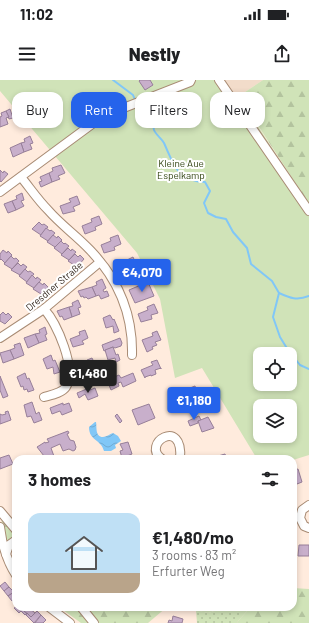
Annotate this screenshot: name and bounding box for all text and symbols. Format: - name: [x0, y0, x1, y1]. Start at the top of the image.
- text: 11:02: [20, 5, 53, 23]
- icon: menu: [16, 43, 38, 65]
- text: Nestly: [129, 43, 180, 65]
- icon: share: [271, 43, 293, 65]
- chip: Buy: [12, 92, 63, 128]
- chip: Rent: [71, 92, 127, 128]
- chip: Filters: [135, 92, 202, 128]
- chip: New: [210, 92, 265, 128]
- park label: Kleine Aue Espelkamp: [157, 157, 205, 181]
- street label: Dresdner Straße: [23, 259, 85, 313]
- pin: €4,070: [109, 259, 175, 293]
- text: €4,070: [122, 264, 162, 280]
- map controls: [253, 347, 297, 443]
- button: locate: [253, 347, 297, 391]
- pin: €1,480: [55, 360, 121, 394]
- text: €1,480: [69, 365, 107, 381]
- pin: €1,180: [161, 387, 227, 421]
- text: €1,180: [176, 392, 212, 408]
- button: layers: [253, 399, 297, 443]
- icon: filters: [259, 468, 281, 490]
- text: 3 homes: [28, 469, 91, 489]
- text: €1,480/mo: [152, 527, 234, 547]
- icon: home: [60, 529, 108, 577]
- text: 3 rooms · 83 m²: [152, 547, 236, 563]
- text: Erfurter Weg: [152, 563, 225, 579]

